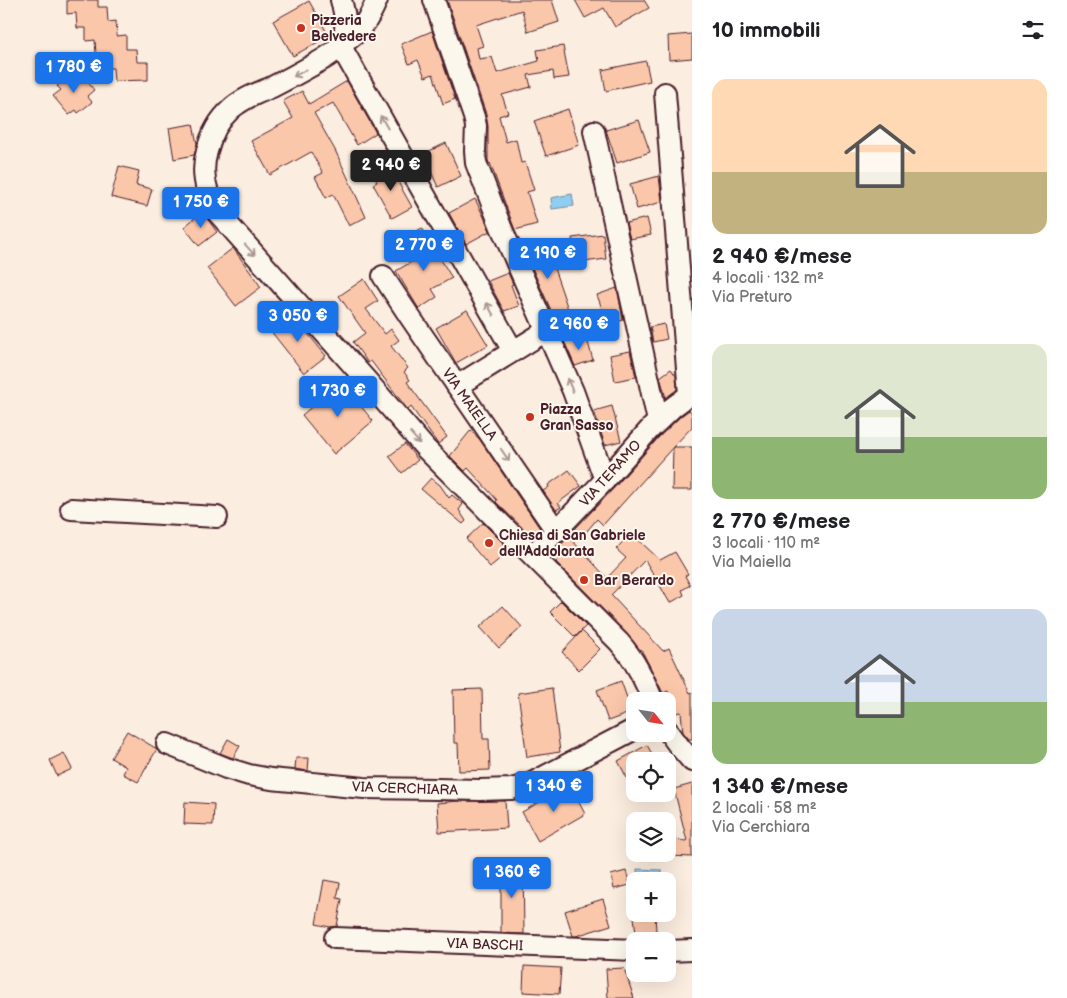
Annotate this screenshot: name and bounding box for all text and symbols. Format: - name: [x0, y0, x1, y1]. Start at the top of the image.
- place label: Pizzeria Belvedere: [311, 12, 376, 45]
- icon: filters: [1019, 16, 1047, 44]
- text: 10 immobili: [712, 18, 820, 43]
- marker: Pizzeria Belvedere: [295, 22, 307, 34]
- pin: 1 780 €: [28, 52, 120, 94]
- text: 1 780 €: [46, 58, 102, 77]
- one-way arrow: [293, 68, 307, 78]
- icon: home: [835, 111, 925, 201]
- one-way arrow: [378, 115, 388, 129]
- pin: 2 940 €: [345, 150, 437, 192]
- text: 2 940 €: [361, 156, 421, 175]
- pin: 1 750 €: [155, 186, 247, 229]
- text: 1 750 €: [173, 193, 229, 212]
- pin: 2 770 €: [378, 230, 470, 272]
- text: 2 770 €: [395, 236, 453, 255]
- pin: 2 190 €: [502, 238, 594, 280]
- one-way arrow: [245, 243, 256, 256]
- text: 2 190 €: [520, 244, 576, 263]
- text: 2 940 €/mese: [712, 244, 852, 269]
- text: 4 locali · 132 m²: [712, 269, 824, 288]
- text: Via Preturo: [712, 288, 792, 307]
- pin: 3 050 €: [252, 300, 344, 343]
- one-way arrow: [484, 302, 494, 316]
- text: 3 050 €: [268, 307, 328, 326]
- pin: 2 960 €: [533, 308, 625, 351]
- text: 2 960 €: [549, 315, 609, 334]
- street label: VIA MAIELLA: [438, 365, 501, 444]
- pin: 1 730 €: [292, 376, 384, 418]
- icon: home: [835, 376, 925, 466]
- one-way arrow: [565, 378, 575, 393]
- text: 1 730 €: [310, 382, 366, 401]
- place label: Piazza Gran Sasso: [540, 401, 613, 434]
- marker: Piazza Gran Sasso: [524, 411, 536, 423]
- one-way arrow: [410, 431, 421, 444]
- street label: VIA TERAMO: [576, 436, 645, 510]
- one-way arrow: [499, 448, 510, 462]
- text: 2 770 €/mese: [712, 509, 850, 534]
- place label: Chiesa di San Gabriele dell'Addolorata: [499, 527, 645, 560]
- text: 3 locali · 110 m²: [712, 534, 820, 553]
- marker: Chiesa di San Gabriele dell'Addolorata: [483, 537, 495, 549]
- text: Via Maiella: [712, 553, 791, 572]
- place label: Bar Berardo: [594, 572, 674, 589]
- marker: Bar Berardo: [578, 574, 590, 586]
- icon: home: [835, 641, 925, 731]
- north arrow: [626, 692, 676, 742]
- map controls: [626, 692, 676, 982]
- button: locate: [626, 752, 676, 802]
- pin: 1 340 €: [508, 770, 600, 813]
- text: 1 340 €/mese: [712, 774, 848, 799]
- text: 1 340 €: [526, 777, 582, 796]
- street label: VIA CERCHIARA: [352, 778, 459, 799]
- text: 2 locali · 58 m²: [712, 799, 817, 818]
- button: layers: [626, 812, 676, 862]
- text: Via Cerchiara: [712, 818, 810, 837]
- pin: 1 360 €: [466, 856, 558, 899]
- text: 1 360 €: [484, 863, 540, 882]
- button: +: [626, 872, 676, 922]
- button: −: [626, 932, 676, 982]
- street label: VIA BASCHI: [446, 935, 523, 954]

